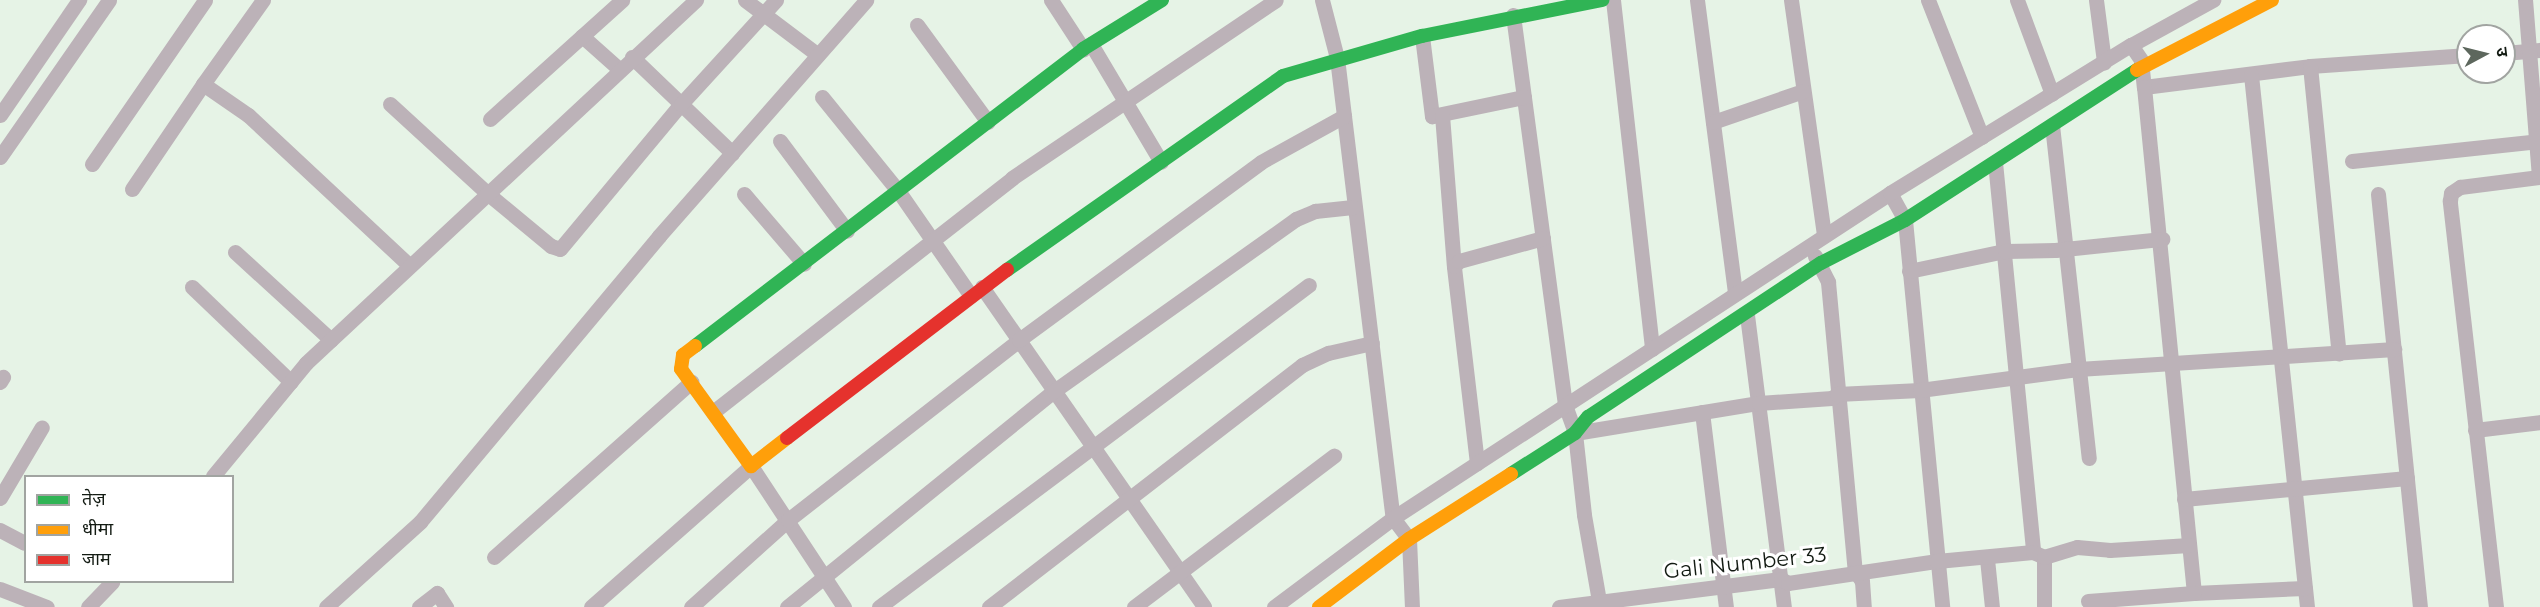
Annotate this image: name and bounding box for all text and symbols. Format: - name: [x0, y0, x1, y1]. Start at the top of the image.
- north arrow: [2456, 24, 2516, 84]
- text: उ: [2492, 46, 2512, 58]
- legend: [24, 475, 234, 583]
- text: तेज़: [82, 488, 106, 510]
- text: धीमा: [82, 518, 113, 540]
- street label: Gali Number 33: [1662, 542, 1828, 584]
- text: जाम: [82, 548, 111, 570]

